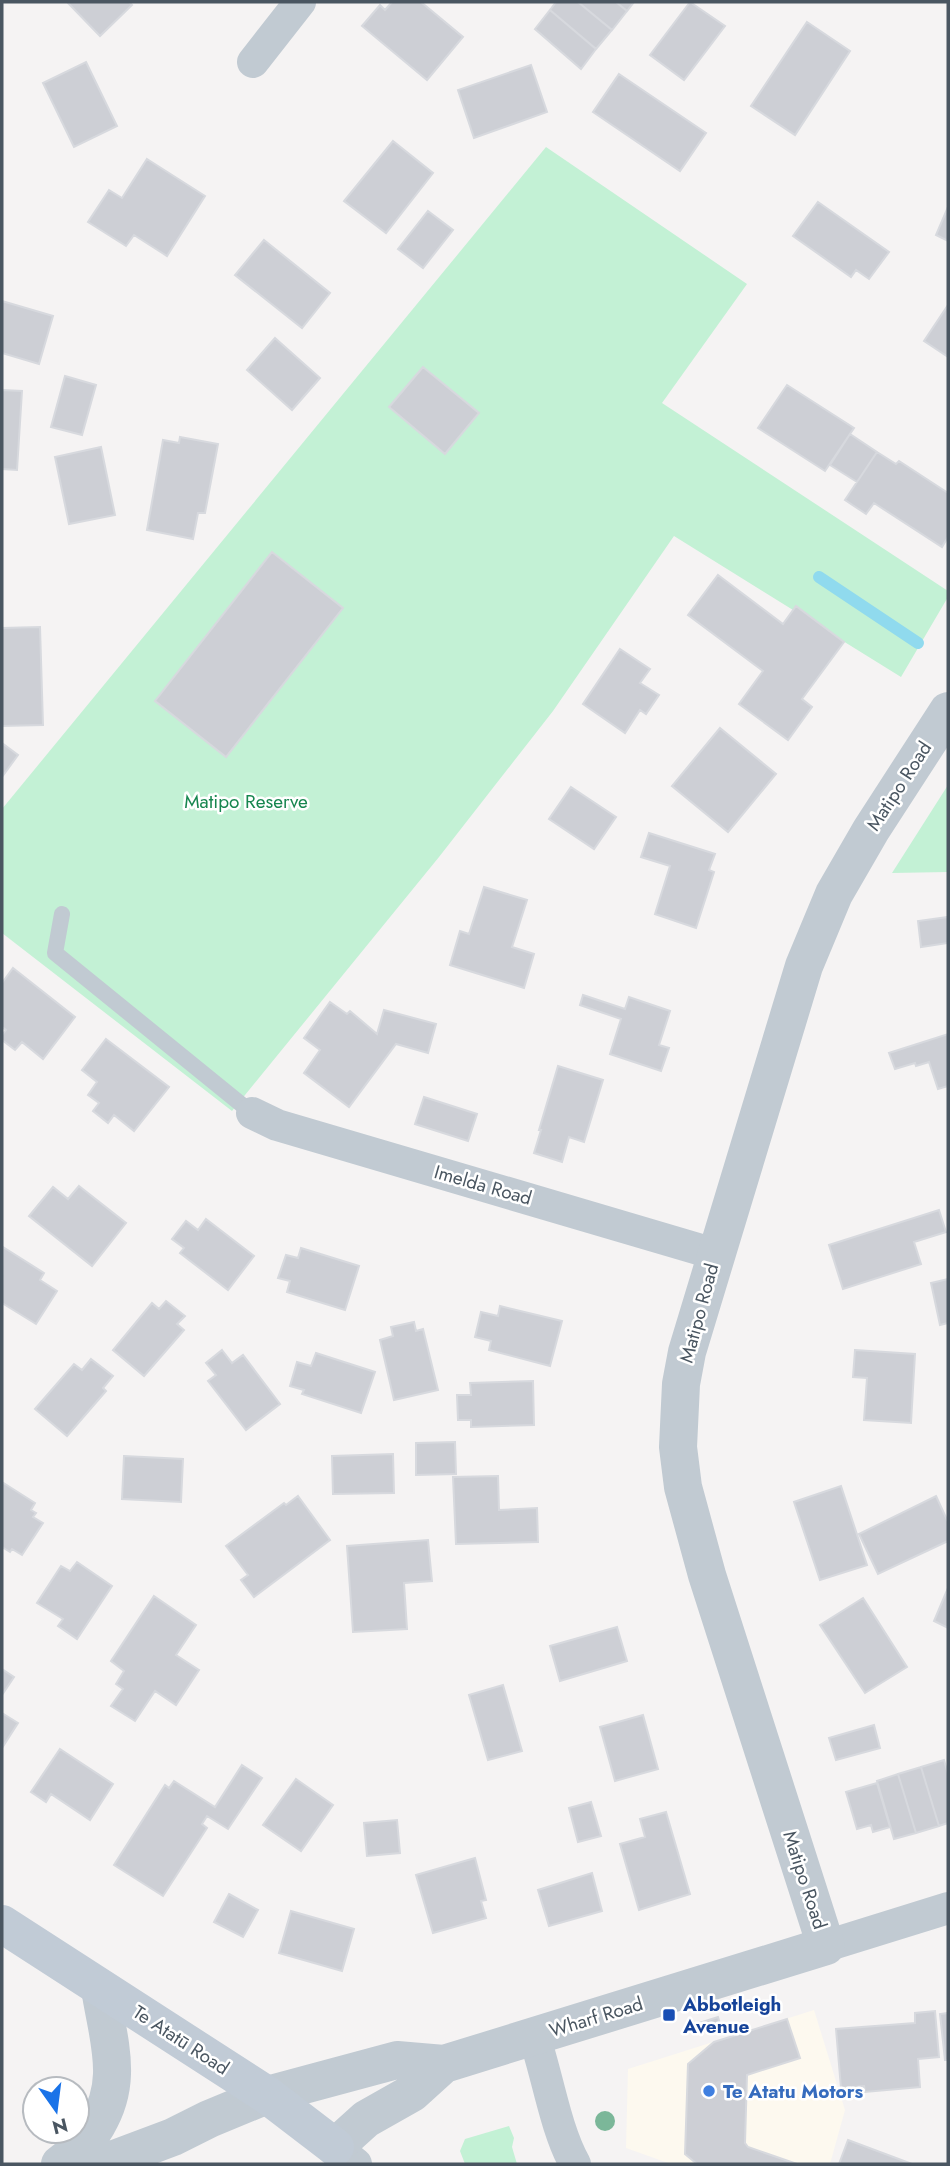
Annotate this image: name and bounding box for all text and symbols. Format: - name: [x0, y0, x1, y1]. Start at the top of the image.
- street label: Matipo Road: [860, 736, 938, 836]
- park label: Matipo Reserve: [184, 788, 308, 815]
- street label: Imelda Road: [431, 1158, 535, 1212]
- street label: Matipo Road: [673, 1260, 725, 1366]
- street label: Matipo Road: [776, 1827, 834, 1933]
- street label: Wharf Road: [546, 1990, 646, 2044]
- place label: Abbotleigh Avenue: [682, 1991, 781, 2040]
- street label: Te Atatū Road: [128, 1999, 234, 2081]
- marker: Abbotleigh Avenue: [661, 2007, 677, 2023]
- north arrow: [21, 2075, 91, 2145]
- place label: Te Atatu Motors: [723, 2078, 863, 2105]
- marker: Te Atatu Motors: [701, 2083, 717, 2099]
- text: N: [49, 2111, 71, 2141]

